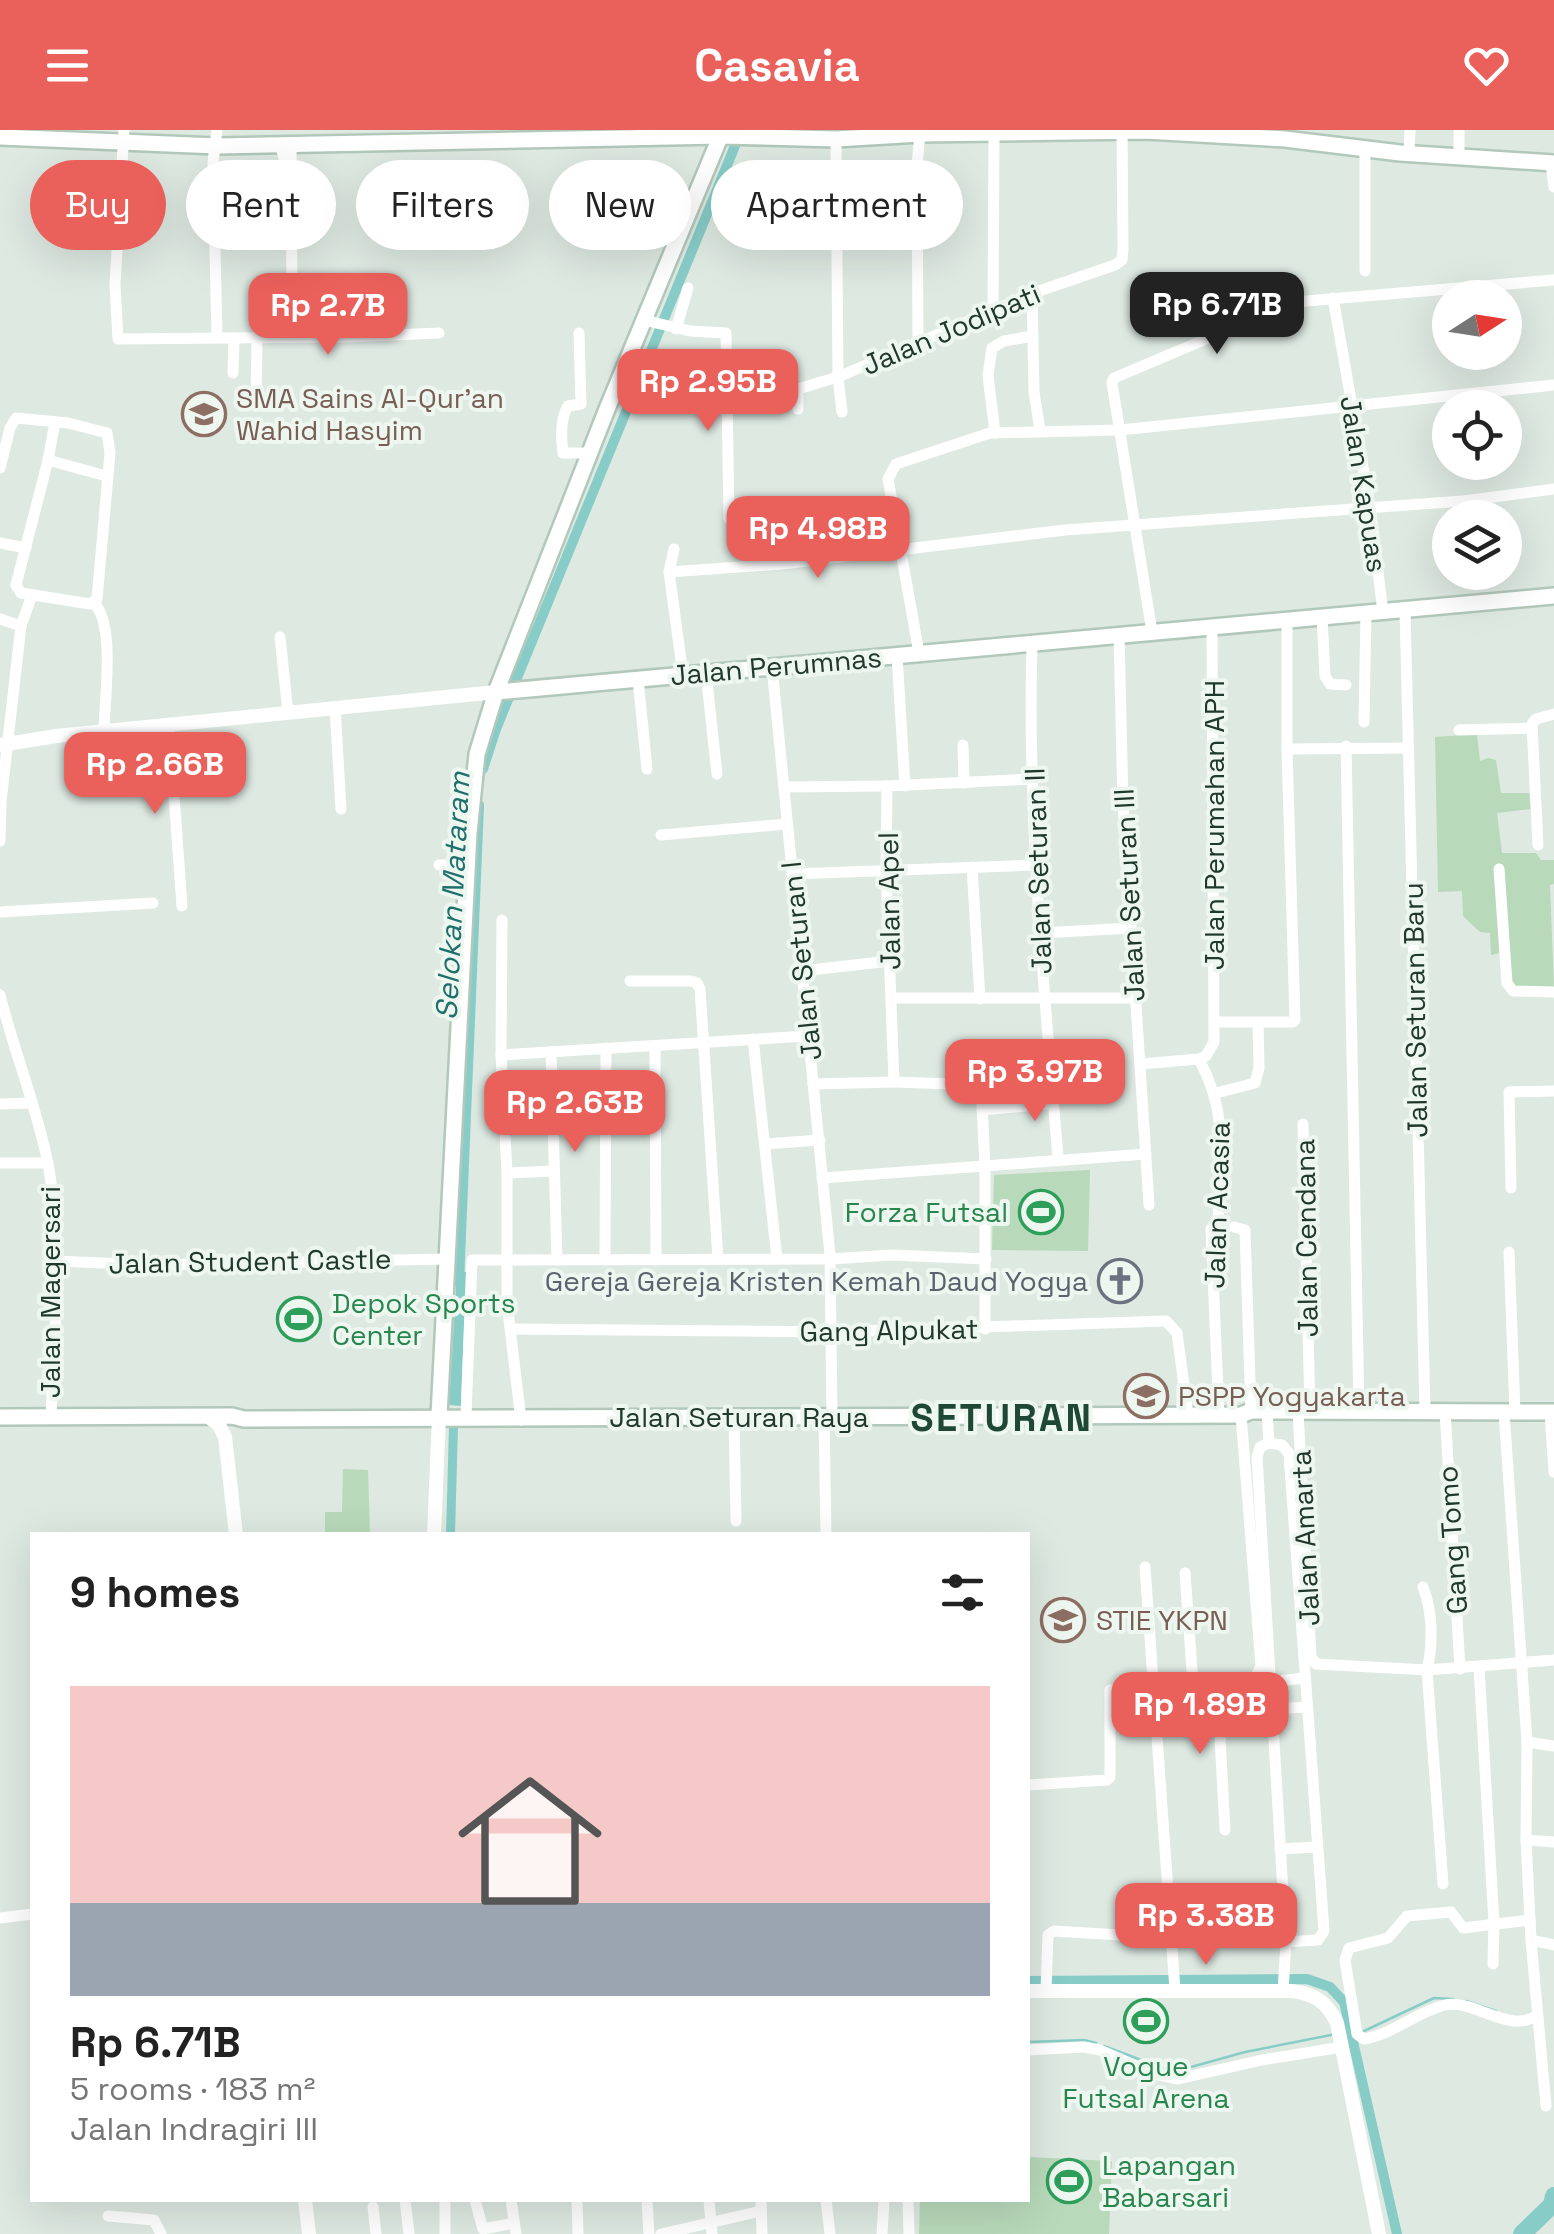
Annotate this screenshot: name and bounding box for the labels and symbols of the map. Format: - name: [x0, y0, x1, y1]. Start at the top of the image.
- pin: Rp 6.71B: [1114, 272, 1320, 357]
- pin: Rp 2.7B: [236, 273, 420, 358]
- street label: Jalan Jodipati: [856, 275, 1046, 383]
- north arrow: [1432, 280, 1522, 370]
- pin: Rp 2.95B: [605, 349, 811, 434]
- place label: SMA Sains Al-Qur'an Wahid Hasyim: [236, 380, 504, 448]
- school or university icon: SMA Sains Al-Qur'an Wahid Hasyim: [181, 391, 227, 437]
- street label: Jalan Kapuas: [1332, 393, 1396, 575]
- pin: Rp 4.98B: [715, 496, 921, 581]
- street label: Jalan Perumnas: [669, 639, 883, 693]
- street label: Jalan Perumahan APH: [1196, 680, 1232, 970]
- pin: Rp 2.66B: [52, 732, 258, 817]
- street label: Jalan Seturan II: [1016, 767, 1060, 975]
- water label: Selokan Mataram: [427, 770, 479, 1021]
- street label: Jalan Seturan III: [1105, 787, 1153, 1003]
- street label: Jalan Apel: [870, 832, 908, 970]
- street label: Jalan Seturan I: [773, 860, 829, 1062]
- street label: Jalan Seturan Baru: [1395, 882, 1435, 1138]
- pin: Rp 3.97B: [932, 1039, 1138, 1124]
- pin: Rp 2.63B: [472, 1070, 678, 1155]
- street label: Jalan Acasia: [1196, 1121, 1238, 1289]
- street label: Jalan Cendana: [1286, 1138, 1326, 1338]
- street label: Jalan Magersari: [32, 1186, 68, 1398]
- sports icon: Forza Futsal: [1018, 1189, 1064, 1235]
- place label: Forza Futsal: [845, 1194, 1008, 1230]
- street label: Jalan Student Castle: [108, 1241, 392, 1281]
- church icon: Gereja Gereja Kristen Kemah Daud Yogya: [1097, 1258, 1143, 1304]
- place label: Gereja Gereja Kristen Kemah Daud Yogya: [545, 1263, 1088, 1299]
- place label: Depok Sports Center: [332, 1285, 515, 1353]
- sports icon: Depok Sports Center: [276, 1296, 322, 1342]
- street label: Gang Alpukat: [799, 1310, 979, 1350]
- school or university icon: PSPP Yogyakarta: [1123, 1373, 1169, 1419]
- place label: PSPP Yogyakarta: [1178, 1378, 1406, 1414]
- district label: SETURAN: [910, 1394, 1094, 1442]
- street label: Jalan Seturan Raya: [609, 1399, 869, 1435]
- street label: Jalan Amarta: [1282, 1449, 1328, 1627]
- street label: Gang Tomo: [1429, 1465, 1475, 1615]
- school or university icon: STIE YKPN: [1040, 1597, 1086, 1643]
- place label: STIE YKPN: [1096, 1602, 1228, 1638]
- pin: Rp 1.89B: [1097, 1672, 1303, 1757]
- pin: Rp 3.38B: [1103, 1883, 1309, 1968]
- sports icon: Vogue Futsal Arena: [1123, 1998, 1169, 2044]
- place label: Vogue Futsal Arena: [1062, 2048, 1230, 2116]
- place label: Lapangan Babarsari: [1102, 2147, 1236, 2215]
- sports icon: Lapangan Babarsari: [1046, 2158, 1092, 2204]

